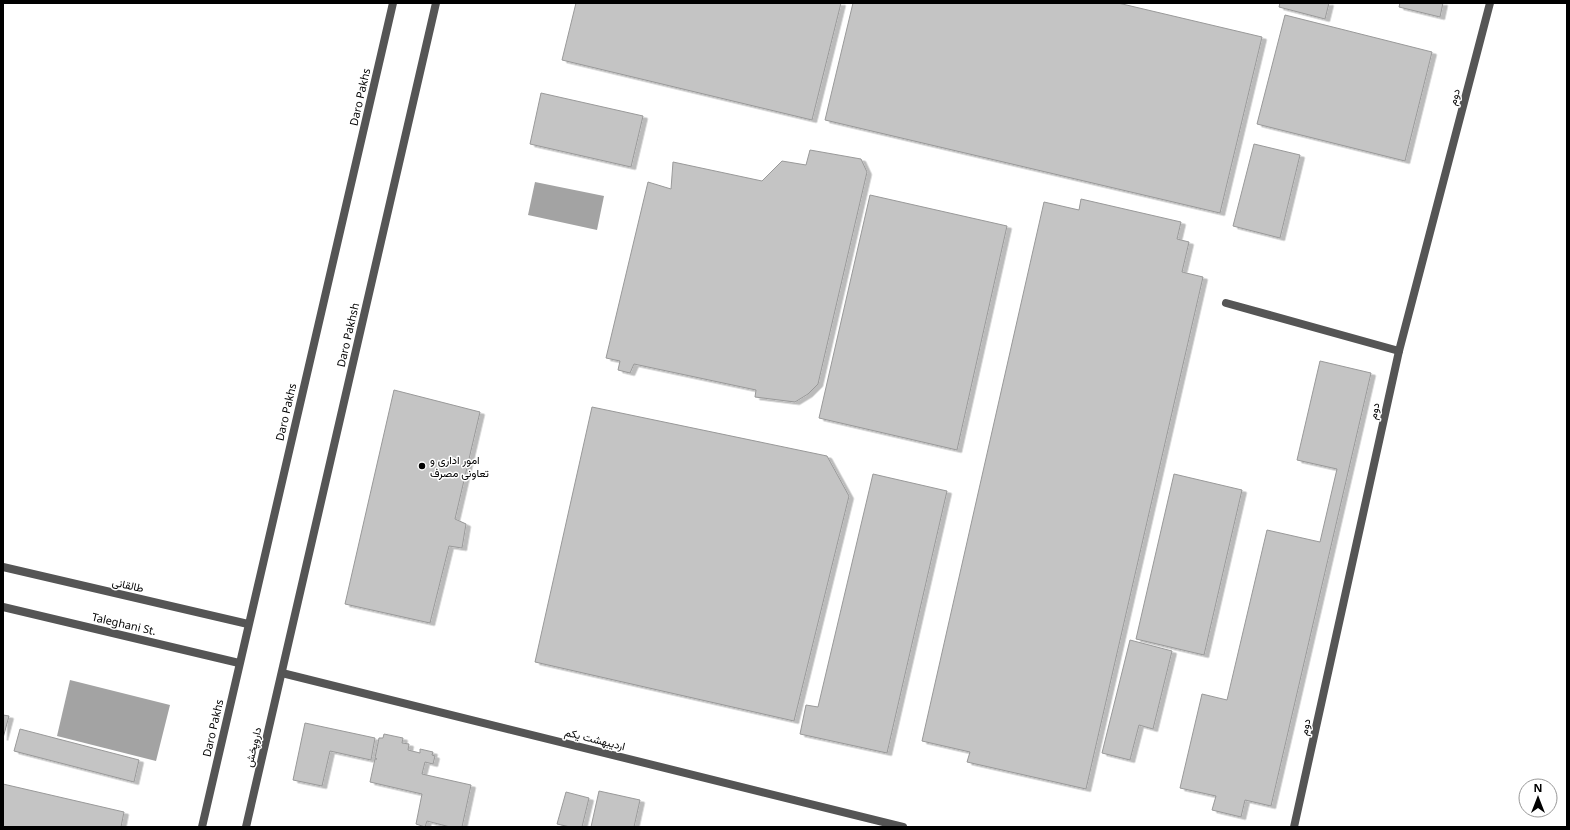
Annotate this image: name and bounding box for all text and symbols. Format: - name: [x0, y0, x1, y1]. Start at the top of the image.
- street label: Daro Pakhs: [346, 67, 373, 127]
- street label: دوم: [1444, 87, 1464, 107]
- street label: Daro Pakhsh: [333, 301, 362, 369]
- street label: Daro Pakhs: [272, 382, 299, 442]
- street label: دوم: [1364, 401, 1384, 421]
- place label: امور اداری و تعاونی مصرف: [430, 452, 490, 480]
- marker: امور اداری و تعاونی مصرف: [417, 461, 427, 471]
- street label: طالقانی: [111, 574, 145, 595]
- street label: Taleghani St.: [90, 609, 158, 638]
- street label: Daro Pakhs: [199, 698, 226, 758]
- street label: دوم: [1295, 717, 1315, 737]
- street label: اردیبهشت یکم: [563, 724, 627, 754]
- street label: داروپخش: [241, 725, 265, 769]
- north arrow: [1518, 778, 1558, 818]
- text: N: [1534, 780, 1542, 795]

